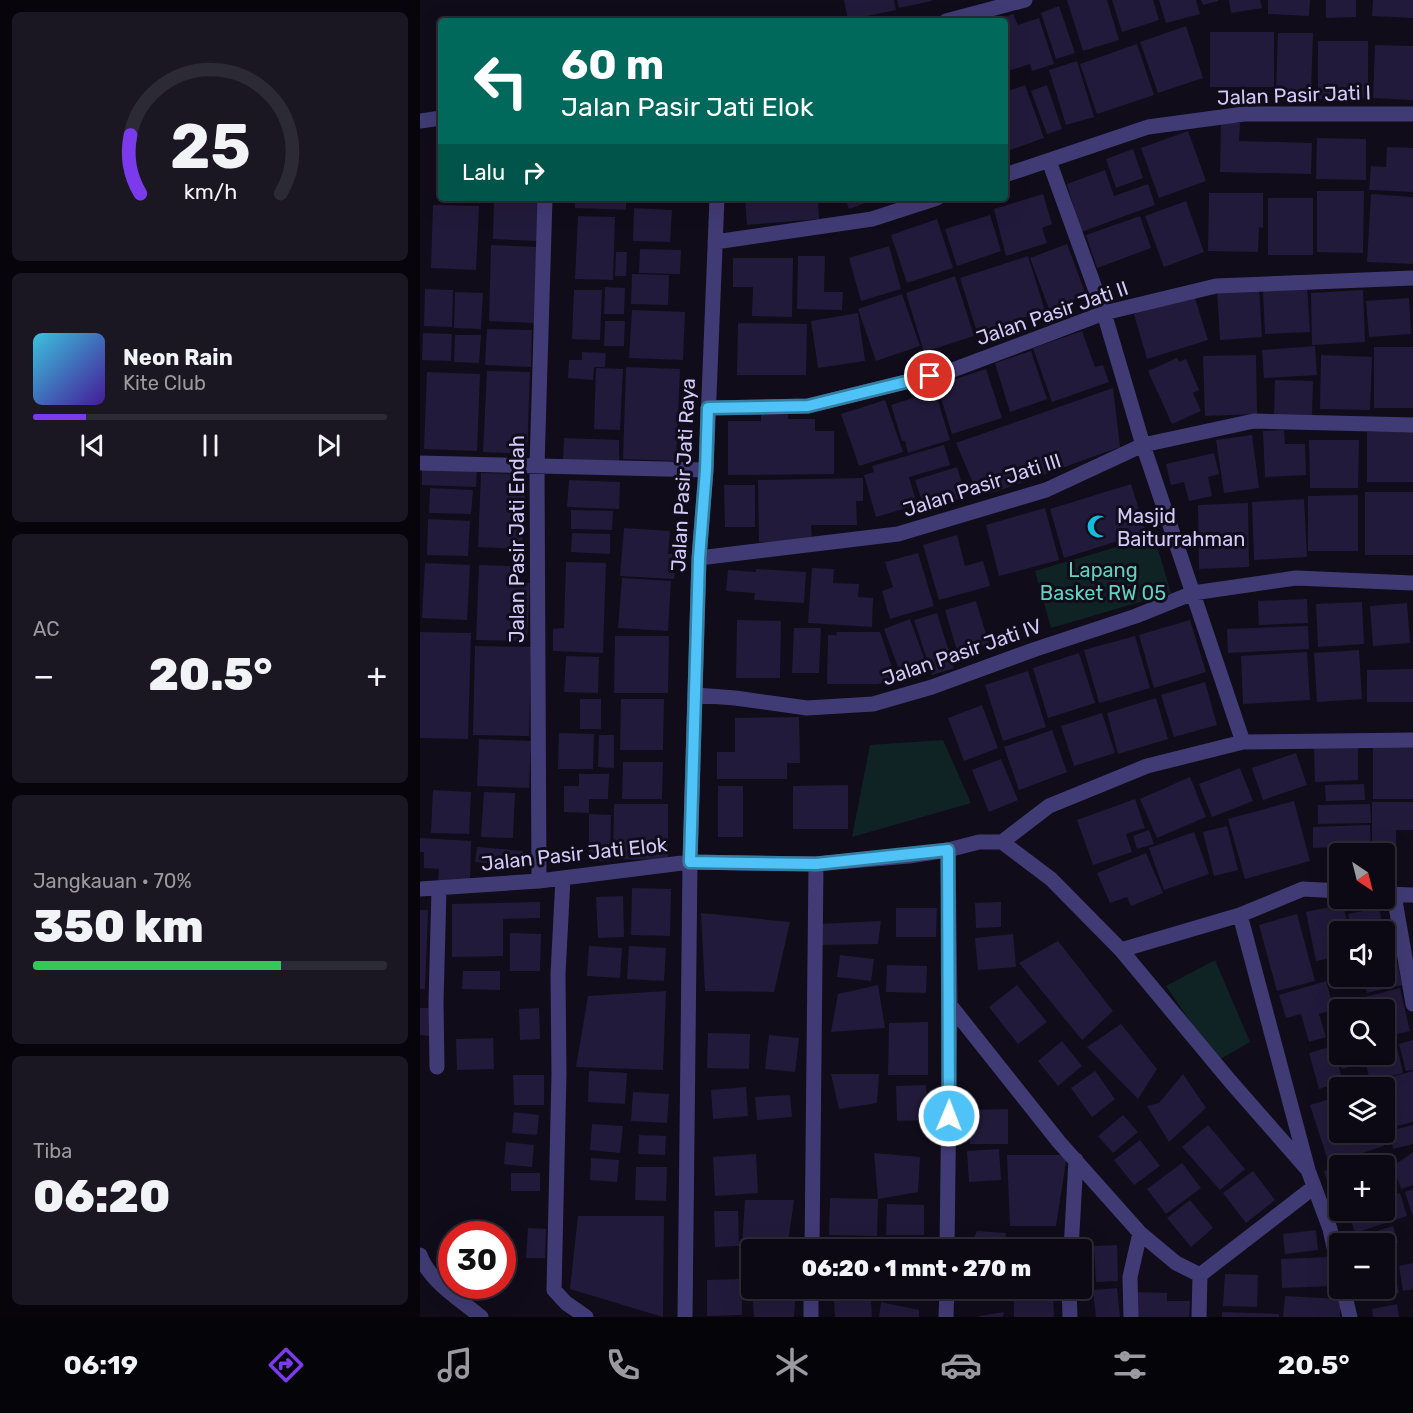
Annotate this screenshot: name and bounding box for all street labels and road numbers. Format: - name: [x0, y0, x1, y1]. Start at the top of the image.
- street label: Jalan Pasir Jati I: [1217, 80, 1371, 110]
- street label: Jalan Pasir Jati II: [973, 276, 1131, 350]
- street label: Jalan Pasir Jati Raya: [666, 377, 700, 573]
- street label: Jalan Pasir Jati Endah: [505, 435, 529, 643]
- street label: Jalan Pasir Jati III: [900, 448, 1064, 522]
- street label: Jalan Pasir Jati IV: [879, 613, 1045, 691]
- street label: Jalan Pasir Jati Elok: [480, 832, 669, 876]

